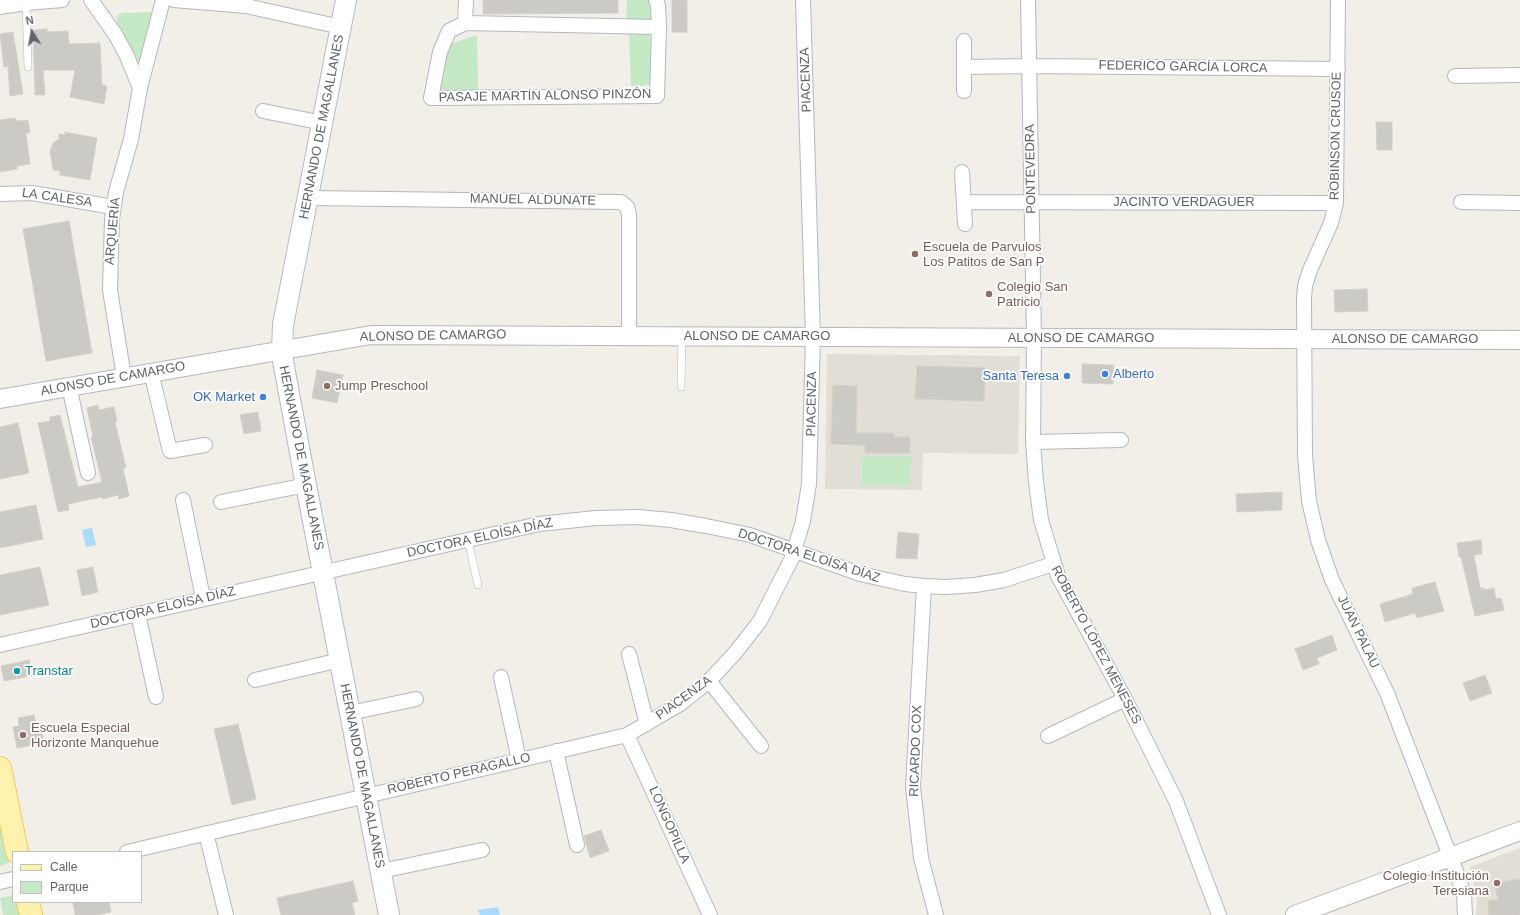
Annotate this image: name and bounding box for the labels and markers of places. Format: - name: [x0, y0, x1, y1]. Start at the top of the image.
- place label: Escuela de Parvulos Los Patitos de San P: [923, 239, 1044, 270]
- marker: Escuela de Parvulos Los Patitos de San P: [910, 249, 920, 259]
- place label: Colegio San Patricio: [997, 279, 1068, 310]
- marker: Colegio San Patricio: [984, 289, 994, 299]
- place label: Alberto: [1113, 366, 1154, 382]
- place label: Santa Teresa: [982, 368, 1059, 384]
- marker: Alberto: [1100, 369, 1110, 379]
- marker: Santa Teresa: [1062, 371, 1072, 381]
- place label: Jump Preschool: [335, 378, 428, 394]
- marker: Jump Preschool: [322, 381, 332, 391]
- place label: OK Market: [193, 389, 255, 405]
- marker: OK Market: [258, 392, 268, 402]
- place label: Transtar: [25, 663, 73, 679]
- marker: Transtar: [12, 666, 22, 676]
- place label: Escuela Especial Horizonte Manquehue: [31, 720, 159, 751]
- marker: Escuela Especial Horizonte Manquehue: [18, 730, 28, 740]
- place label: Colegio Institución Teresiana: [1383, 868, 1489, 899]
- marker: Colegio Institución Teresiana: [1492, 878, 1502, 888]

